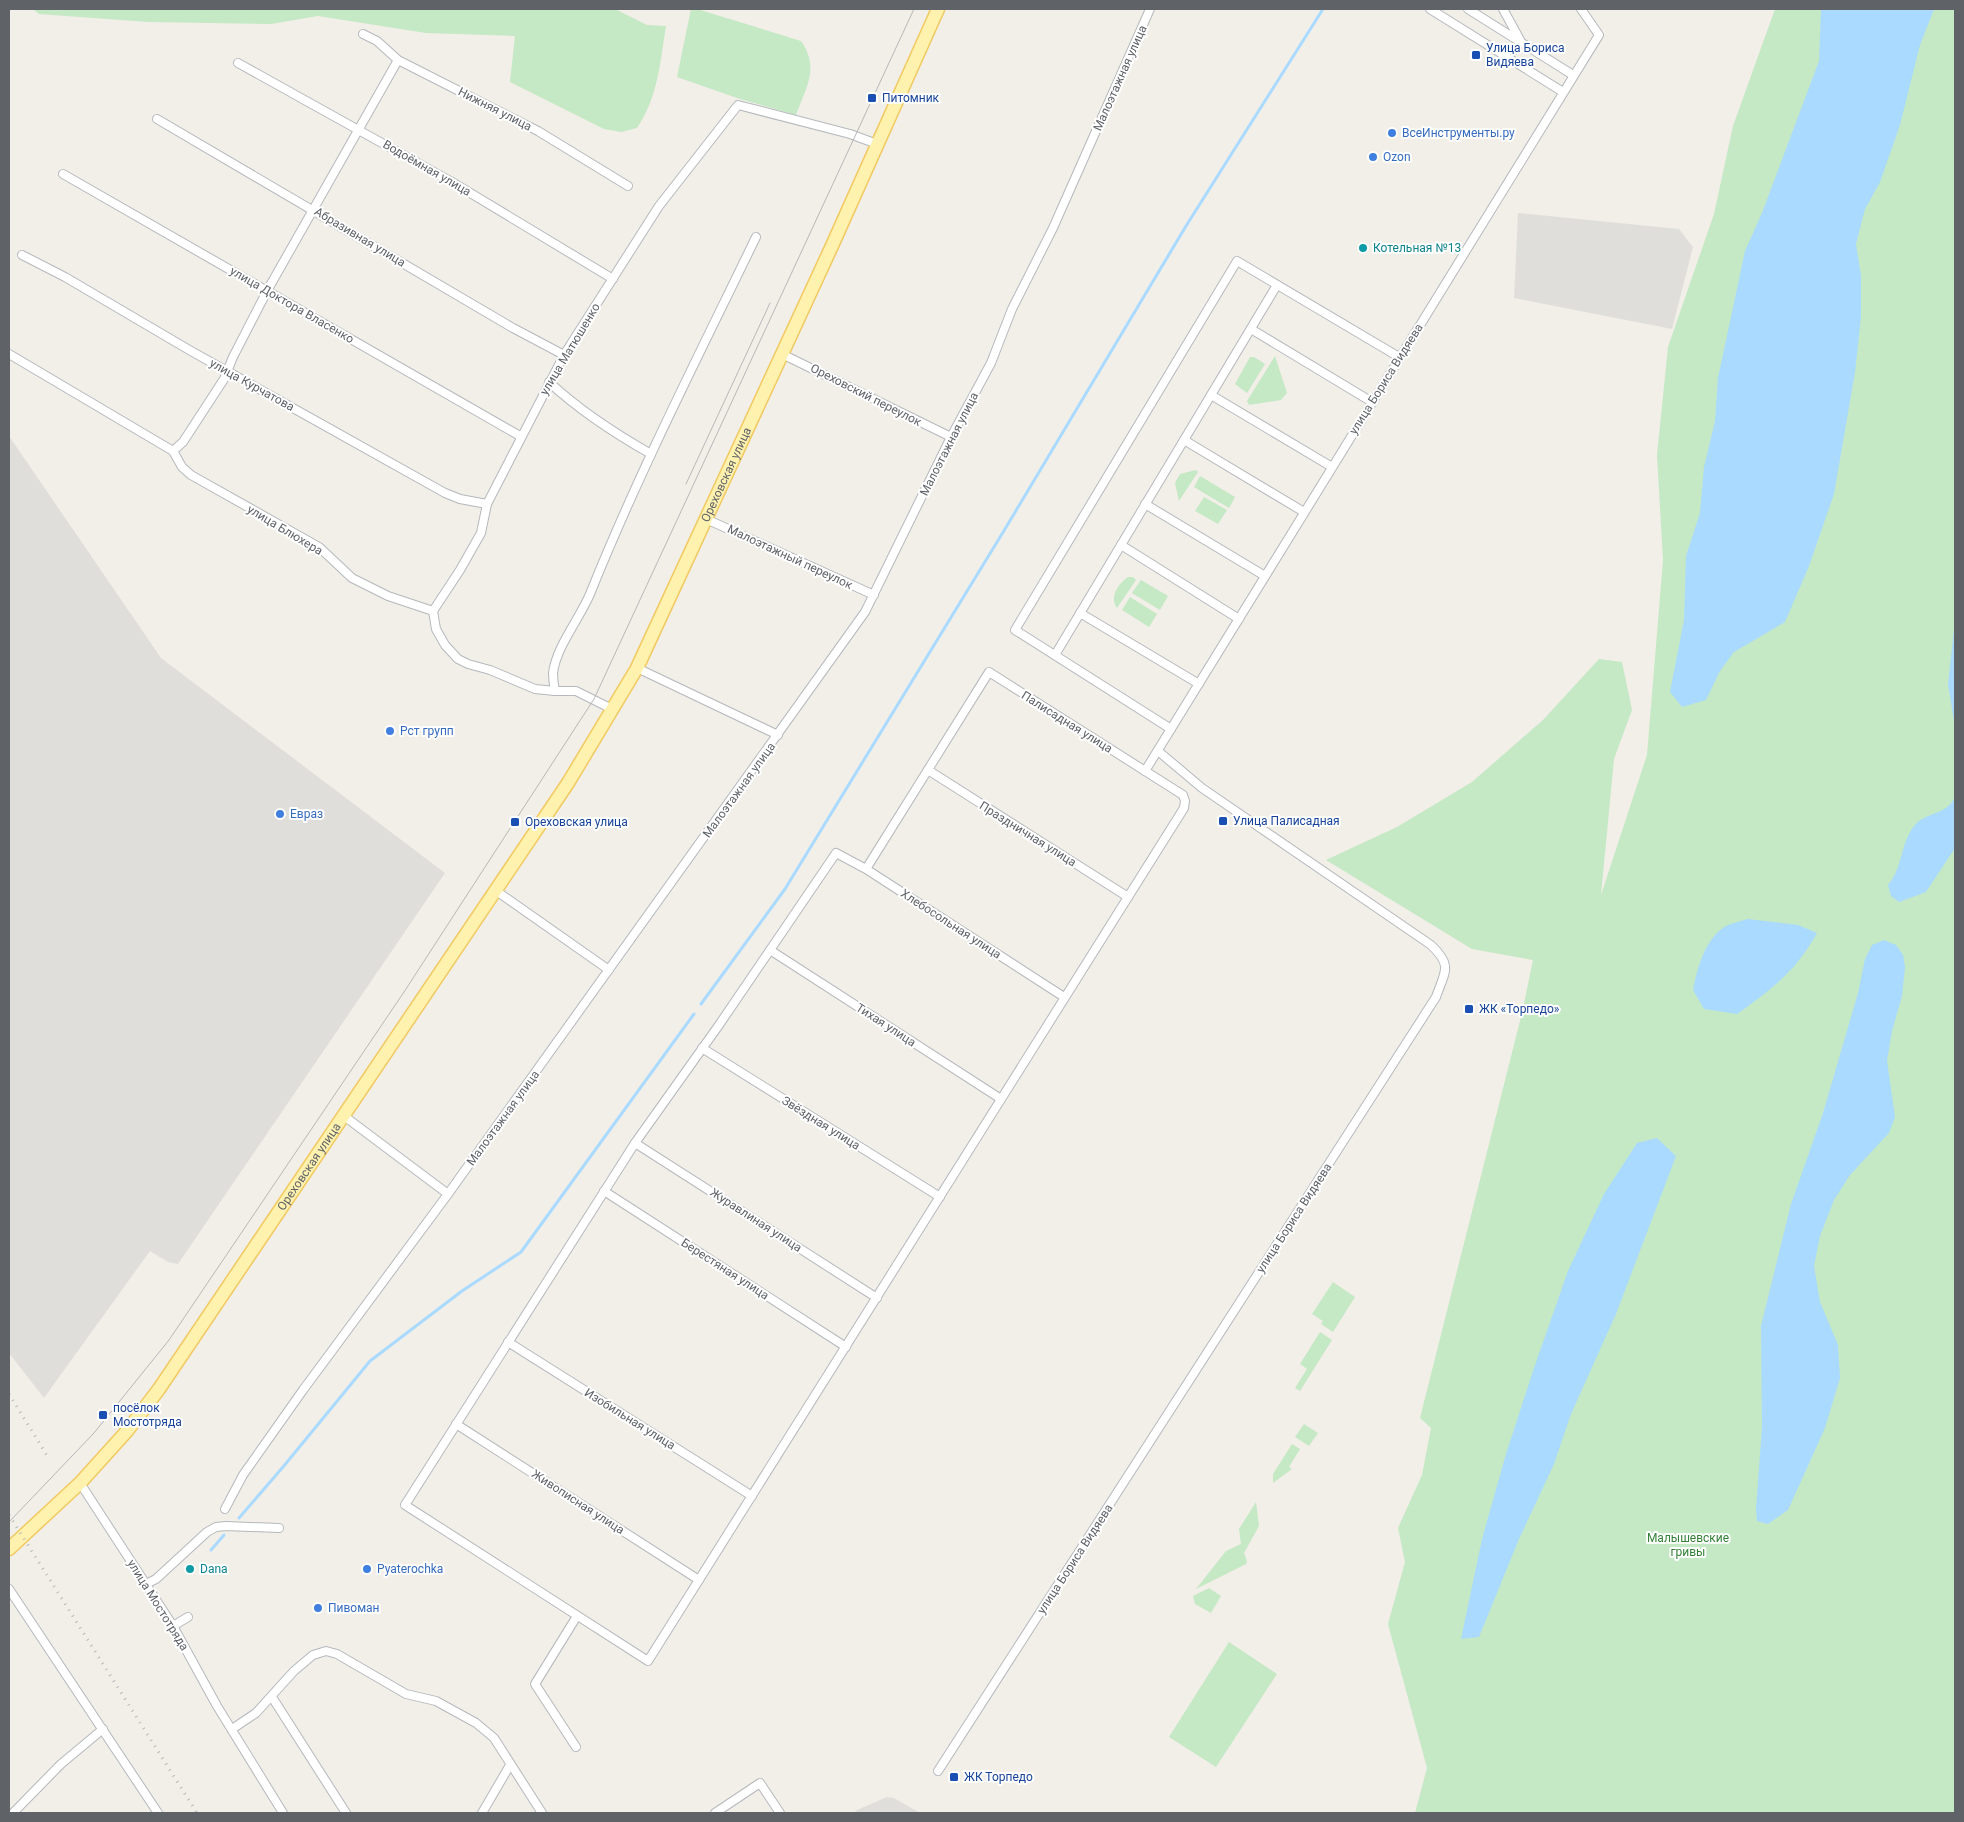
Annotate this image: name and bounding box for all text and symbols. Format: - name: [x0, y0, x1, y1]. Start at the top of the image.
- street label: Малоэтажная улица: [1090, 23, 1150, 133]
- place label: Улица Бориса Видяева: [1486, 41, 1565, 69]
- marker: Улица Бориса Видяева: [1470, 49, 1482, 61]
- street label: Нижняя улица: [456, 84, 534, 134]
- place label: Питомник: [882, 91, 940, 105]
- marker: Питомник: [866, 92, 878, 104]
- place label: ВсеИнструменты.ру: [1402, 126, 1515, 140]
- marker: ВсеИнструменты.ру: [1386, 127, 1398, 139]
- street label: Водоёмная улица: [381, 137, 473, 199]
- place label: Ozon: [1383, 150, 1411, 164]
- marker: Ozon: [1367, 151, 1379, 163]
- street label: Абразивная улица: [312, 204, 408, 270]
- place label: Котельная №13: [1373, 241, 1461, 255]
- marker: Котельная №13: [1357, 242, 1369, 254]
- street label: улица Доктора Власенко: [228, 264, 357, 346]
- street label: улица Матюшенко: [537, 300, 603, 397]
- street label: улица Бориса Видяева: [1346, 321, 1426, 437]
- street label: улица Курчатова: [207, 356, 297, 414]
- street label: Ореховский переулок: [808, 361, 924, 429]
- street label: Малоэтажная улица: [917, 390, 981, 498]
- street label: Ореховская улица: [698, 425, 754, 524]
- street label: улица Блюхера: [245, 502, 325, 558]
- street label: Малоэтажный переулок: [725, 522, 855, 592]
- street label: Палисадная улица: [1019, 688, 1115, 756]
- place label: Рст групп: [400, 724, 454, 738]
- marker: Рст групп: [384, 725, 396, 737]
- street label: Малоэтажная улица: [700, 740, 778, 840]
- street label: Праздничная улица: [977, 799, 1079, 869]
- place label: Евраз: [290, 807, 323, 821]
- marker: Евраз: [274, 808, 286, 820]
- place label: Улица Палисадная: [1233, 814, 1340, 828]
- place label: Ореховская улица: [525, 815, 628, 829]
- marker: Улица Палисадная: [1217, 815, 1229, 827]
- marker: Ореховская улица: [509, 816, 521, 828]
- street label: Хлебосольная улица: [898, 886, 1004, 962]
- street label: Тихая улица: [853, 1000, 919, 1050]
- place label: ЖК «Торпедо»: [1479, 1002, 1560, 1016]
- marker: ЖК «Торпедо»: [1463, 1003, 1475, 1015]
- street label: Малоэтажная улица: [464, 1068, 542, 1168]
- street label: Звёздная улица: [779, 1093, 863, 1153]
- street label: Ореховская улица: [274, 1120, 344, 1213]
- street label: улица Бориса Видяева: [1253, 1161, 1335, 1275]
- street label: Журавлиная улица: [708, 1185, 804, 1255]
- street label: Берестяная улица: [679, 1235, 771, 1303]
- street label: Изобильная улица: [582, 1385, 678, 1453]
- place label: посёлок Мостотряда: [113, 1401, 182, 1429]
- marker: посёлок Мостотряда: [97, 1409, 109, 1421]
- street label: Живописная улица: [529, 1467, 627, 1537]
- street label: улица Бориса Видяева: [1034, 1502, 1116, 1616]
- park label: Малышевские гривы: [1647, 1531, 1729, 1559]
- street label: улица Мостотряда: [124, 1557, 192, 1653]
- place label: Dana: [200, 1562, 228, 1576]
- place label: Pyaterochka: [377, 1562, 443, 1576]
- marker: Dana: [184, 1563, 196, 1575]
- marker: Pyaterochka: [361, 1563, 373, 1575]
- place label: Пивоман: [328, 1601, 380, 1615]
- marker: Пивоман: [312, 1602, 324, 1614]
- place label: ЖК Торпедо: [964, 1770, 1033, 1784]
- marker: ЖК Торпедо: [948, 1771, 960, 1783]

